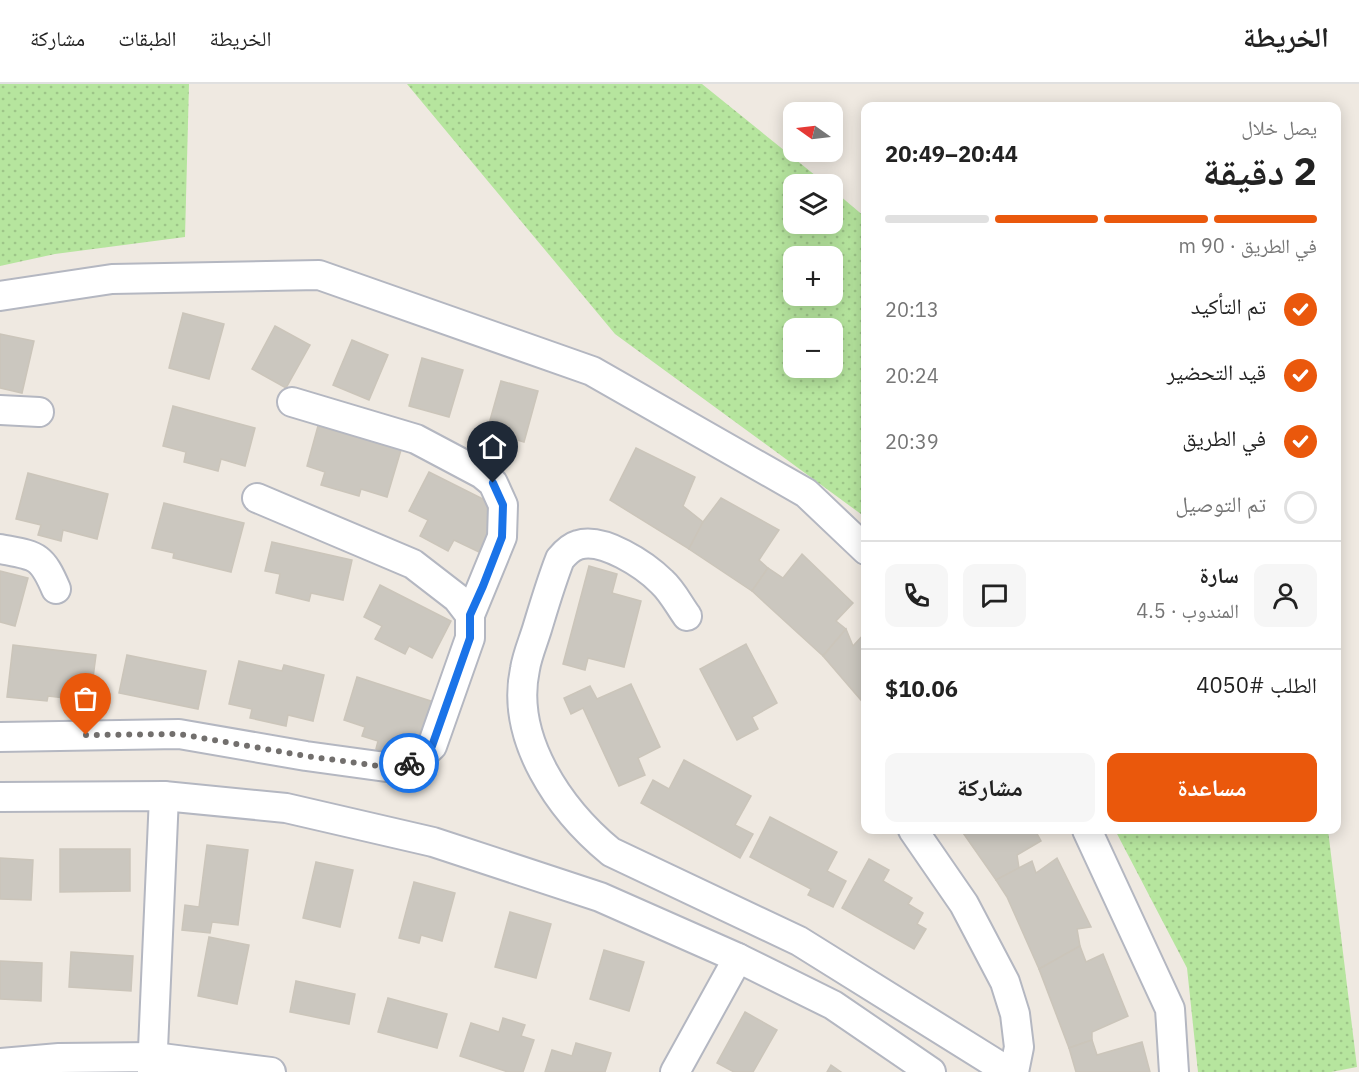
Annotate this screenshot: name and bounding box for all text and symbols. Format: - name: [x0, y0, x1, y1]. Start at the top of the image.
- text: الخريطة: [1243, 18, 1329, 55]
- text: مشاركة: [30, 24, 85, 52]
- text: الطبقات: [118, 24, 177, 52]
- text: الخريطة: [210, 24, 271, 52]
- north arrow: [783, 102, 843, 162]
- map controls: [783, 102, 843, 378]
- text: يصل خلال: [1241, 114, 1317, 141]
- text: 20:44–20:49: [885, 139, 1018, 168]
- text: 2 دقيقة: [1202, 145, 1317, 196]
- button: layers: [783, 174, 843, 234]
- text: في الطريق · 90 m: [1179, 232, 1317, 259]
- button: +: [783, 246, 843, 306]
- text: تم التأكيد: [1191, 291, 1266, 320]
- icon: check: [1284, 293, 1317, 326]
- text: 20:13: [885, 296, 939, 323]
- button: −: [783, 318, 843, 378]
- text: قيد التحضير: [1167, 357, 1266, 386]
- icon: check: [1284, 359, 1317, 392]
- text: 20:24: [885, 362, 939, 389]
- pin: [467, 421, 518, 483]
- text: في الطريق: [1182, 423, 1266, 452]
- icon: check: [1284, 425, 1317, 458]
- text: 20:39: [885, 428, 939, 455]
- icon: home: [476, 430, 509, 463]
- text: تم التوصيل: [1175, 489, 1266, 518]
- text: سارة: [1200, 560, 1239, 589]
- button: phone: [885, 564, 948, 627]
- button: chat: [963, 564, 1026, 627]
- button: person: [1254, 564, 1317, 627]
- text: المندوب · 4.5: [1136, 597, 1239, 624]
- text: الطلب #4050: [1196, 670, 1317, 699]
- pin: [60, 673, 111, 735]
- text: $10.06: [885, 674, 958, 703]
- icon: bag: [69, 682, 102, 715]
- courier: [379, 733, 439, 793]
- icon: bike: [393, 747, 426, 780]
- button: مشاركة: [885, 753, 1095, 822]
- button: مساعدة: [1107, 753, 1317, 822]

